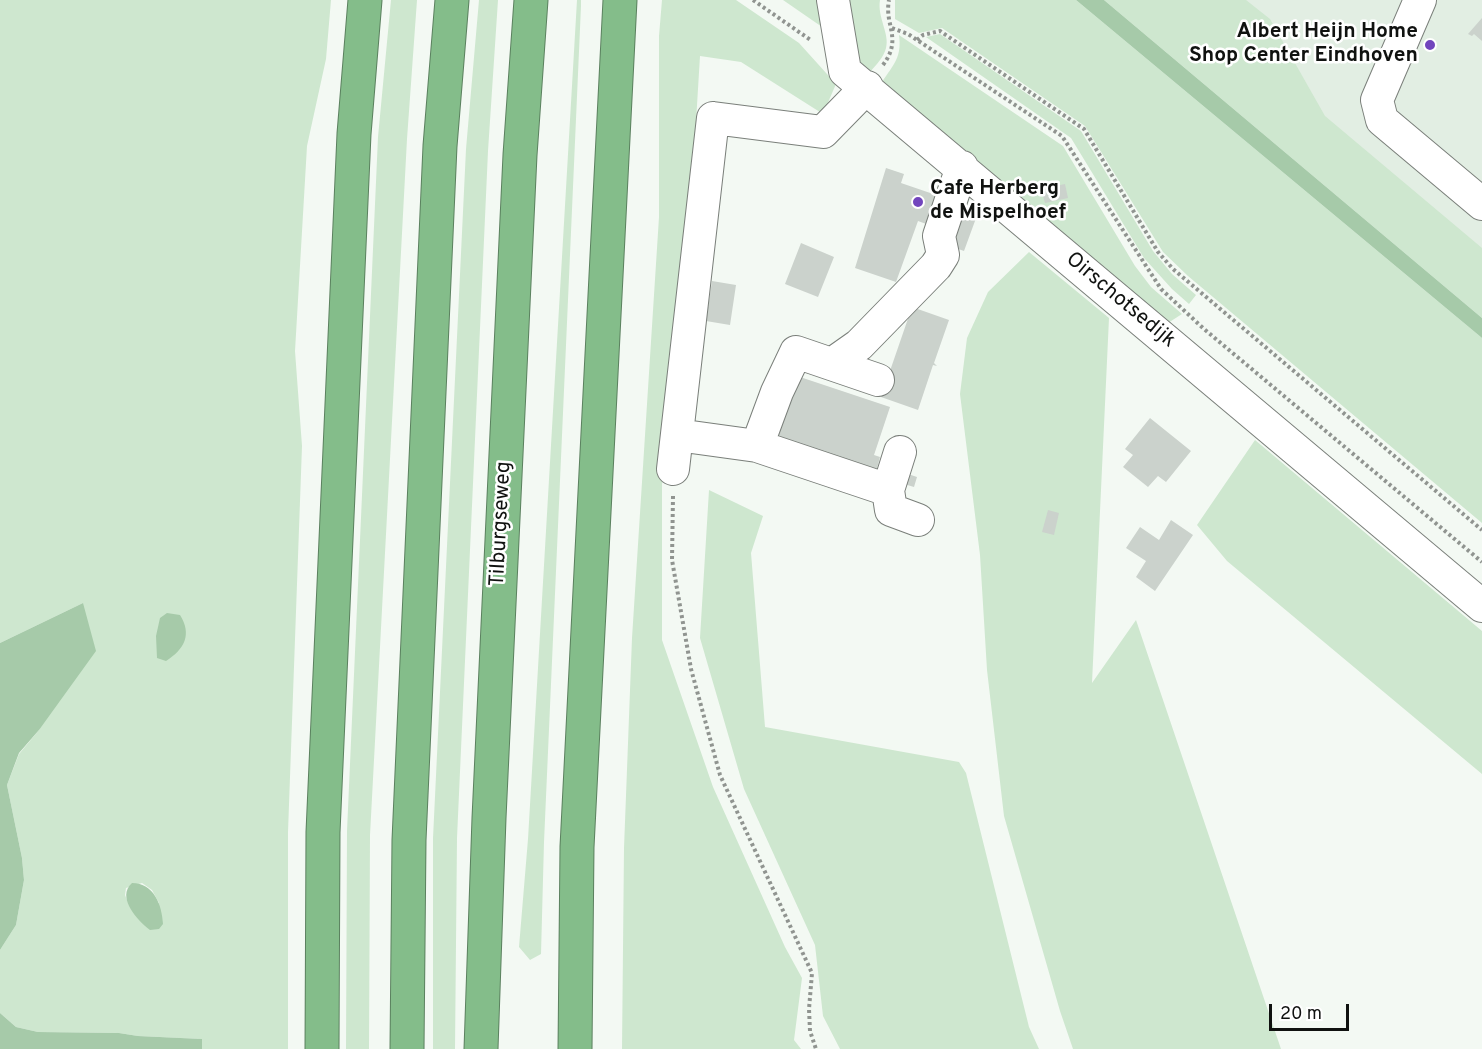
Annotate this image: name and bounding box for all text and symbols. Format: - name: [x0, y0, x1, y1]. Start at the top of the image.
- place label: Albert Heijn Home Shop Center Eindhoven: [1189, 20, 1418, 70]
- marker: Albert Heijn Home Shop Center Eindhoven: [1423, 38, 1437, 52]
- place label: Cafe Herberg de Mispelhoef: [930, 177, 1066, 227]
- marker: Cafe Herberg de Mispelhoef: [911, 195, 925, 209]
- street label: Oirschotsedijk: [1060, 248, 1180, 354]
- street label: Tilburgseweg: [486, 461, 518, 587]
- scale bar: [1272, 992, 1352, 1030]
- text: 20 m: [1280, 1003, 1322, 1026]

